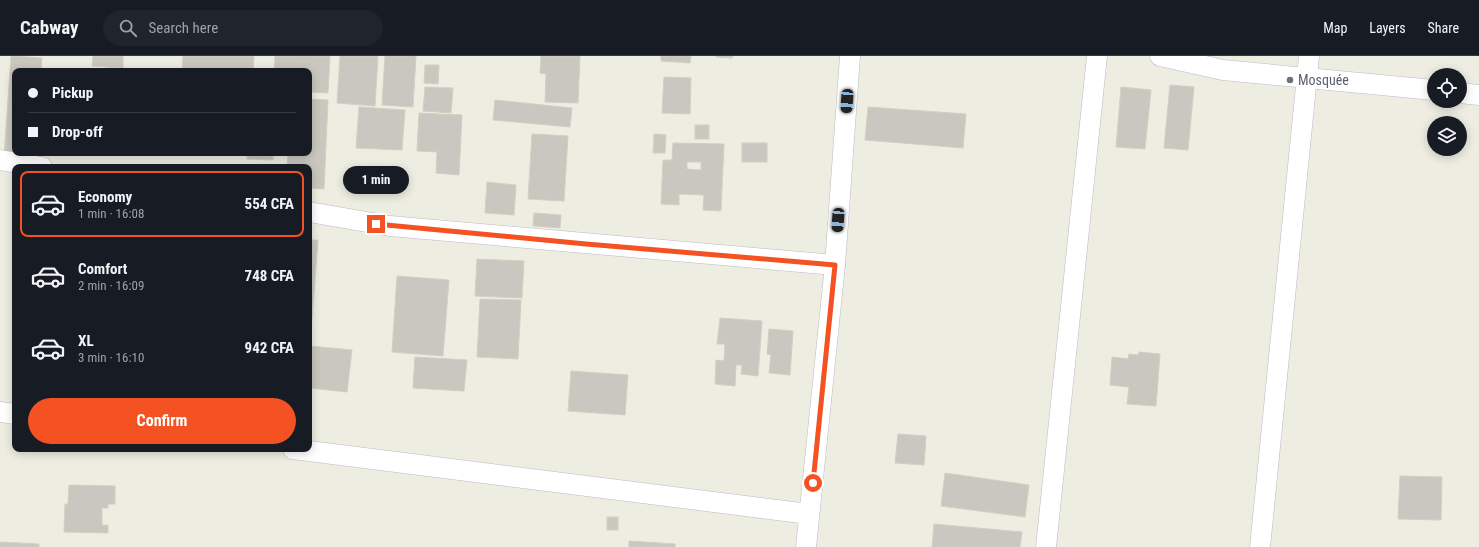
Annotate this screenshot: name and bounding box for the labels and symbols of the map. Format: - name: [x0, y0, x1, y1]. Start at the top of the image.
- place label: Mosquée: [1298, 72, 1349, 88]
- marker: Mosquée: [1285, 75, 1295, 85]
- car: [840, 89, 854, 113]
- callout: 1 min: [343, 166, 409, 194]
- car: [831, 208, 845, 232]
- route end: [367, 215, 385, 233]
- route start: [804, 474, 822, 492]

